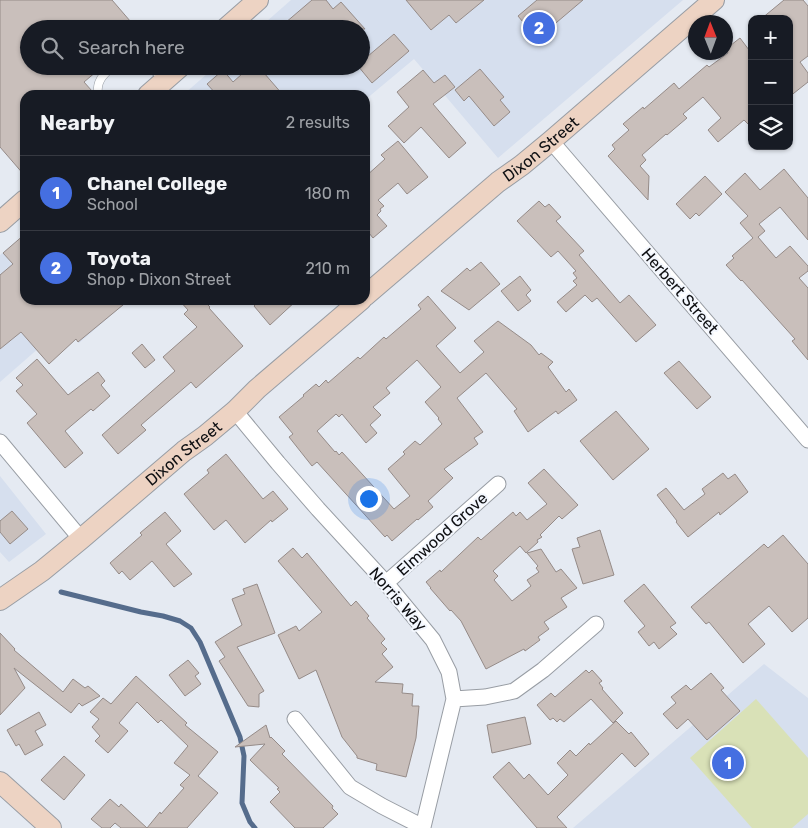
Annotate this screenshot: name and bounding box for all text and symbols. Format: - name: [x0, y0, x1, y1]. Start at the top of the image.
- pin: 2: [523, 9, 555, 47]
- north arrow: [688, 15, 733, 60]
- map controls: [748, 15, 793, 150]
- button: +: [748, 15, 793, 60]
- search box: [20, 20, 370, 75]
- icon: search: [38, 34, 66, 62]
- text: Search here: [78, 36, 185, 59]
- button: −: [748, 60, 793, 105]
- button: layers: [748, 105, 793, 150]
- text: Nearby: [40, 110, 115, 135]
- street label: Dixon Street: [499, 112, 582, 185]
- text: 2 results: [286, 113, 350, 132]
- text: Chanel College: [87, 172, 227, 195]
- text: 1: [52, 184, 60, 203]
- text: 180 m: [305, 184, 350, 203]
- text: School: [87, 195, 138, 214]
- street label: Herbert Street: [638, 244, 722, 338]
- text: Toyota: [87, 247, 151, 270]
- text: 2: [51, 259, 61, 278]
- text: 210 m: [305, 259, 350, 278]
- text: Shop · Dixon Street: [87, 270, 231, 289]
- street label: Dixon Street: [141, 417, 225, 490]
- your location: [356, 486, 382, 512]
- street label: Elmwood Grove: [393, 488, 491, 580]
- street label: Norris Way: [365, 563, 431, 635]
- pin: 1: [712, 744, 744, 782]

